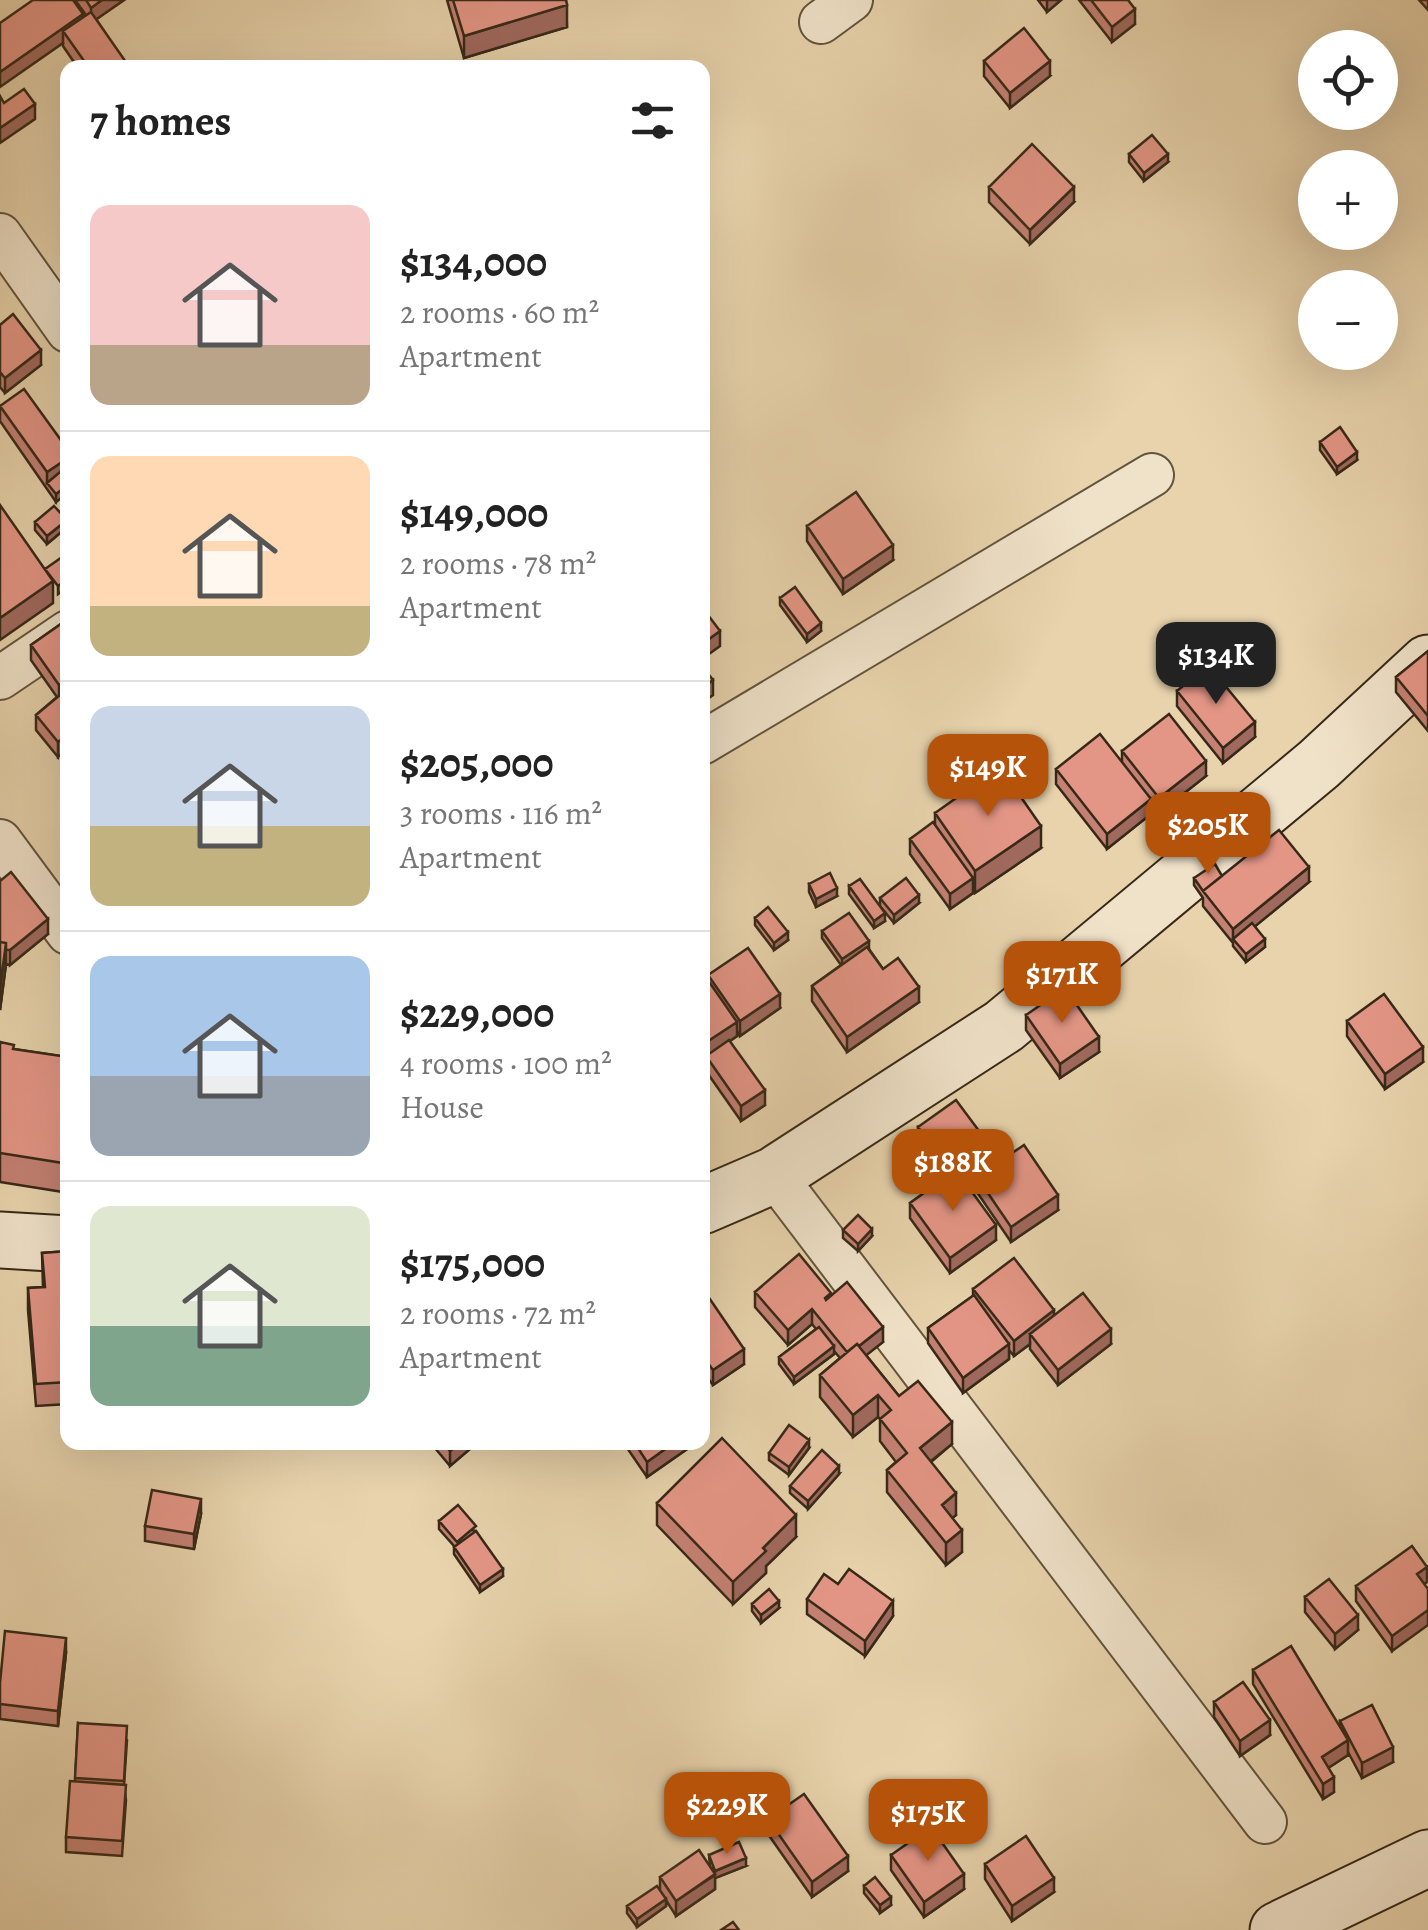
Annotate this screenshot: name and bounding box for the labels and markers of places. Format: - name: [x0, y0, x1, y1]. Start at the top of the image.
- pin: $134K: [1146, 622, 1286, 707]
- pin: $149K: [918, 734, 1058, 819]
- pin: $205K: [1138, 792, 1278, 877]
- pin: $171K: [992, 941, 1132, 1026]
- pin: $188K: [883, 1129, 1023, 1214]
- pin: $229K: [657, 1772, 797, 1857]
- pin: $175K: [858, 1779, 998, 1864]

